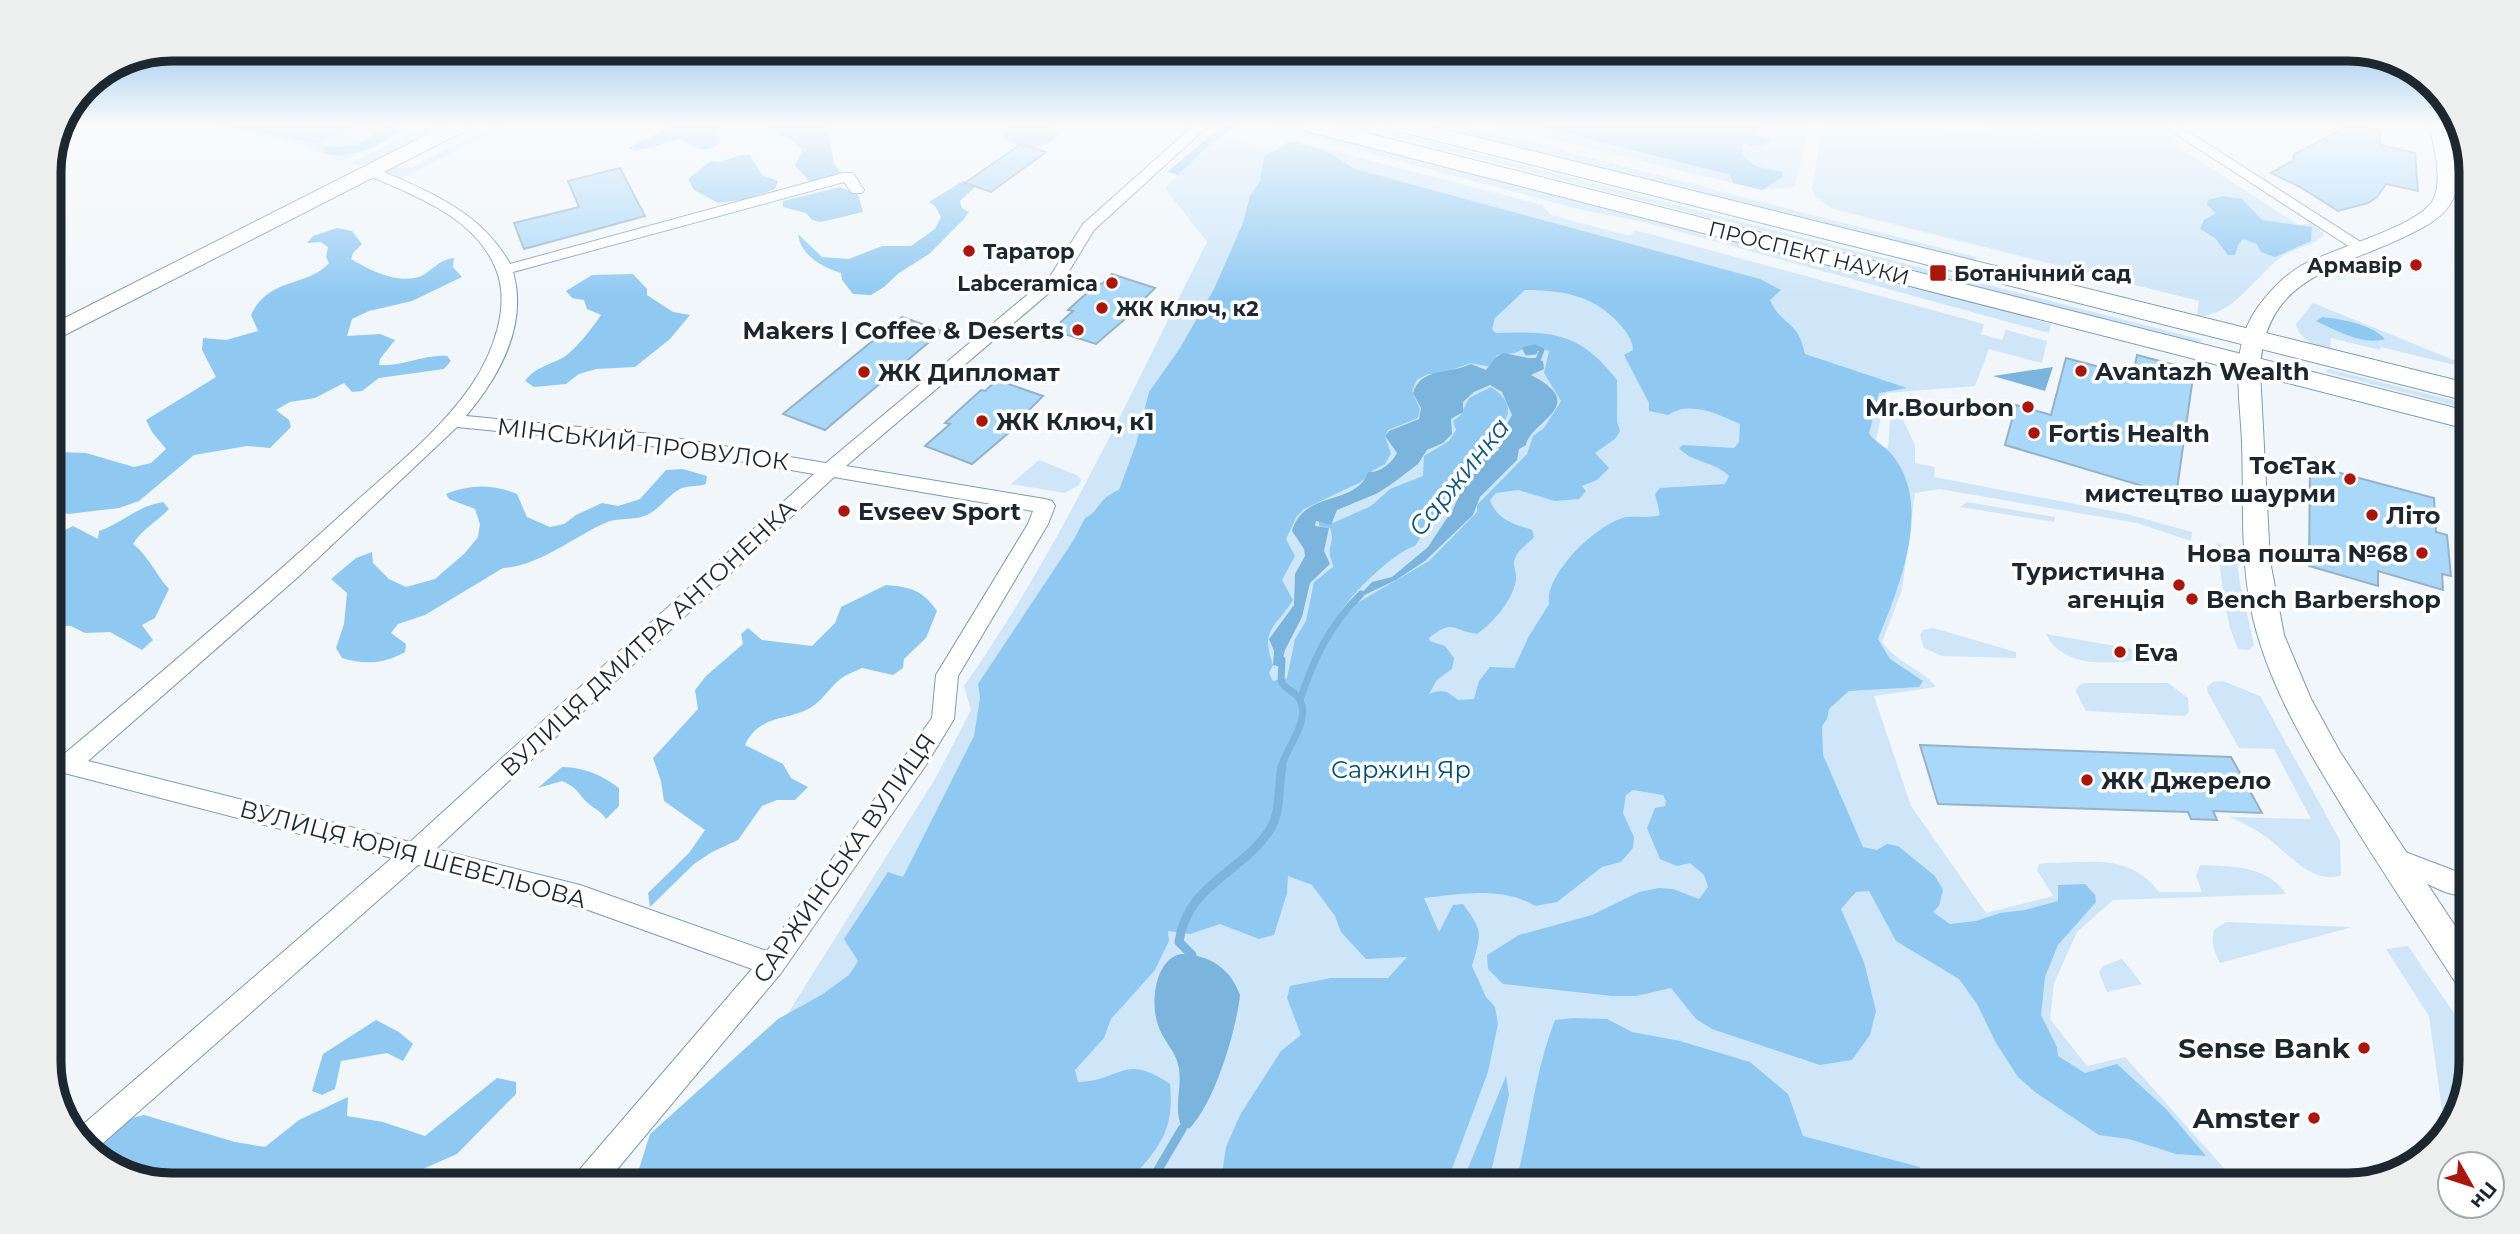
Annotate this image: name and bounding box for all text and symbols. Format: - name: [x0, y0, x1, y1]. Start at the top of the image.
- street label: ПРОСПЕКТ НАУКИ: [1706, 216, 1912, 290]
- place label: Таратор: [983, 239, 1075, 264]
- marker: Таратор: [961, 243, 977, 259]
- place label: Армавір: [2307, 253, 2402, 278]
- marker: Армавір: [2408, 257, 2424, 273]
- place label: Ботанічний сад: [1954, 261, 2131, 286]
- marker: Ботанічний сад: [1928, 263, 1948, 283]
- place label: Labceramica: [957, 271, 1098, 296]
- marker: Labceramica: [1104, 275, 1120, 291]
- place label: ЖК Ключ, к2: [1116, 296, 1259, 321]
- marker: ЖК Ключ, к2: [1094, 300, 1110, 316]
- place label: Makers | Coffee & Deserts: [743, 316, 1064, 345]
- marker: Makers | Coffee & Deserts: [1070, 322, 1086, 338]
- place label: Avantazh Wealth: [2094, 357, 2310, 386]
- place label: ЖК Дипломат: [878, 358, 1060, 387]
- marker: Avantazh Wealth: [2073, 363, 2089, 379]
- marker: ЖК Дипломат: [856, 364, 872, 380]
- place label: Mr.Bourbon: [1865, 393, 2014, 422]
- marker: Mr.Bourbon: [2020, 399, 2036, 415]
- place label: ЖК Ключ, к1: [996, 407, 1154, 436]
- water label: Саржинка: [1401, 411, 1517, 543]
- street label: МІНСЬКИЙ ПРОВУЛОК: [496, 412, 791, 476]
- marker: ЖК Ключ, к1: [974, 413, 990, 429]
- place label: Fortis Health: [2048, 419, 2210, 448]
- marker: Fortis Health: [2026, 425, 2042, 441]
- place label: ТоєТак мистецтво шаурми: [2085, 451, 2337, 508]
- marker: ТоєТак мистецтво шаурми: [2342, 471, 2358, 487]
- street label: ВУЛИЦЯ ДМИТРА АНТОНЕНКА: [494, 493, 802, 783]
- place label: Evseev Sport: [858, 497, 1021, 526]
- place label: Літо: [2386, 501, 2441, 530]
- marker: Evseev Sport: [836, 503, 852, 519]
- marker: Літо: [2364, 507, 2380, 523]
- place label: Нова пошта №68: [2186, 539, 2408, 568]
- marker: Нова пошта №68: [2414, 545, 2430, 561]
- place label: Туристична агенція: [2012, 557, 2165, 614]
- marker: Туристична агенція: [2171, 577, 2187, 593]
- place label: Bench Barbershop: [2206, 585, 2441, 614]
- marker: Bench Barbershop: [2184, 591, 2200, 607]
- place label: Eva: [2134, 638, 2179, 667]
- marker: Eva: [2112, 644, 2128, 660]
- street label: САРЖИНСЬКА ВУЛИЦЯ: [747, 728, 941, 988]
- park label: Саржин Яр: [1331, 755, 1471, 784]
- place label: ЖК Джерело: [2101, 766, 2271, 795]
- marker: ЖК Джерело: [2079, 772, 2095, 788]
- street label: ВУЛИЦЯ ЮРІЯ ШЕВЕЛЬОВА: [237, 794, 590, 914]
- place label: Sense Bank: [2178, 1031, 2351, 1065]
- marker: Sense Bank: [2356, 1040, 2372, 1056]
- place label: Amster: [2192, 1101, 2300, 1135]
- marker: Amster: [2306, 1110, 2322, 1126]
- north arrow: [2436, 1150, 2506, 1220]
- text: Пн: [2466, 1177, 2502, 1214]

